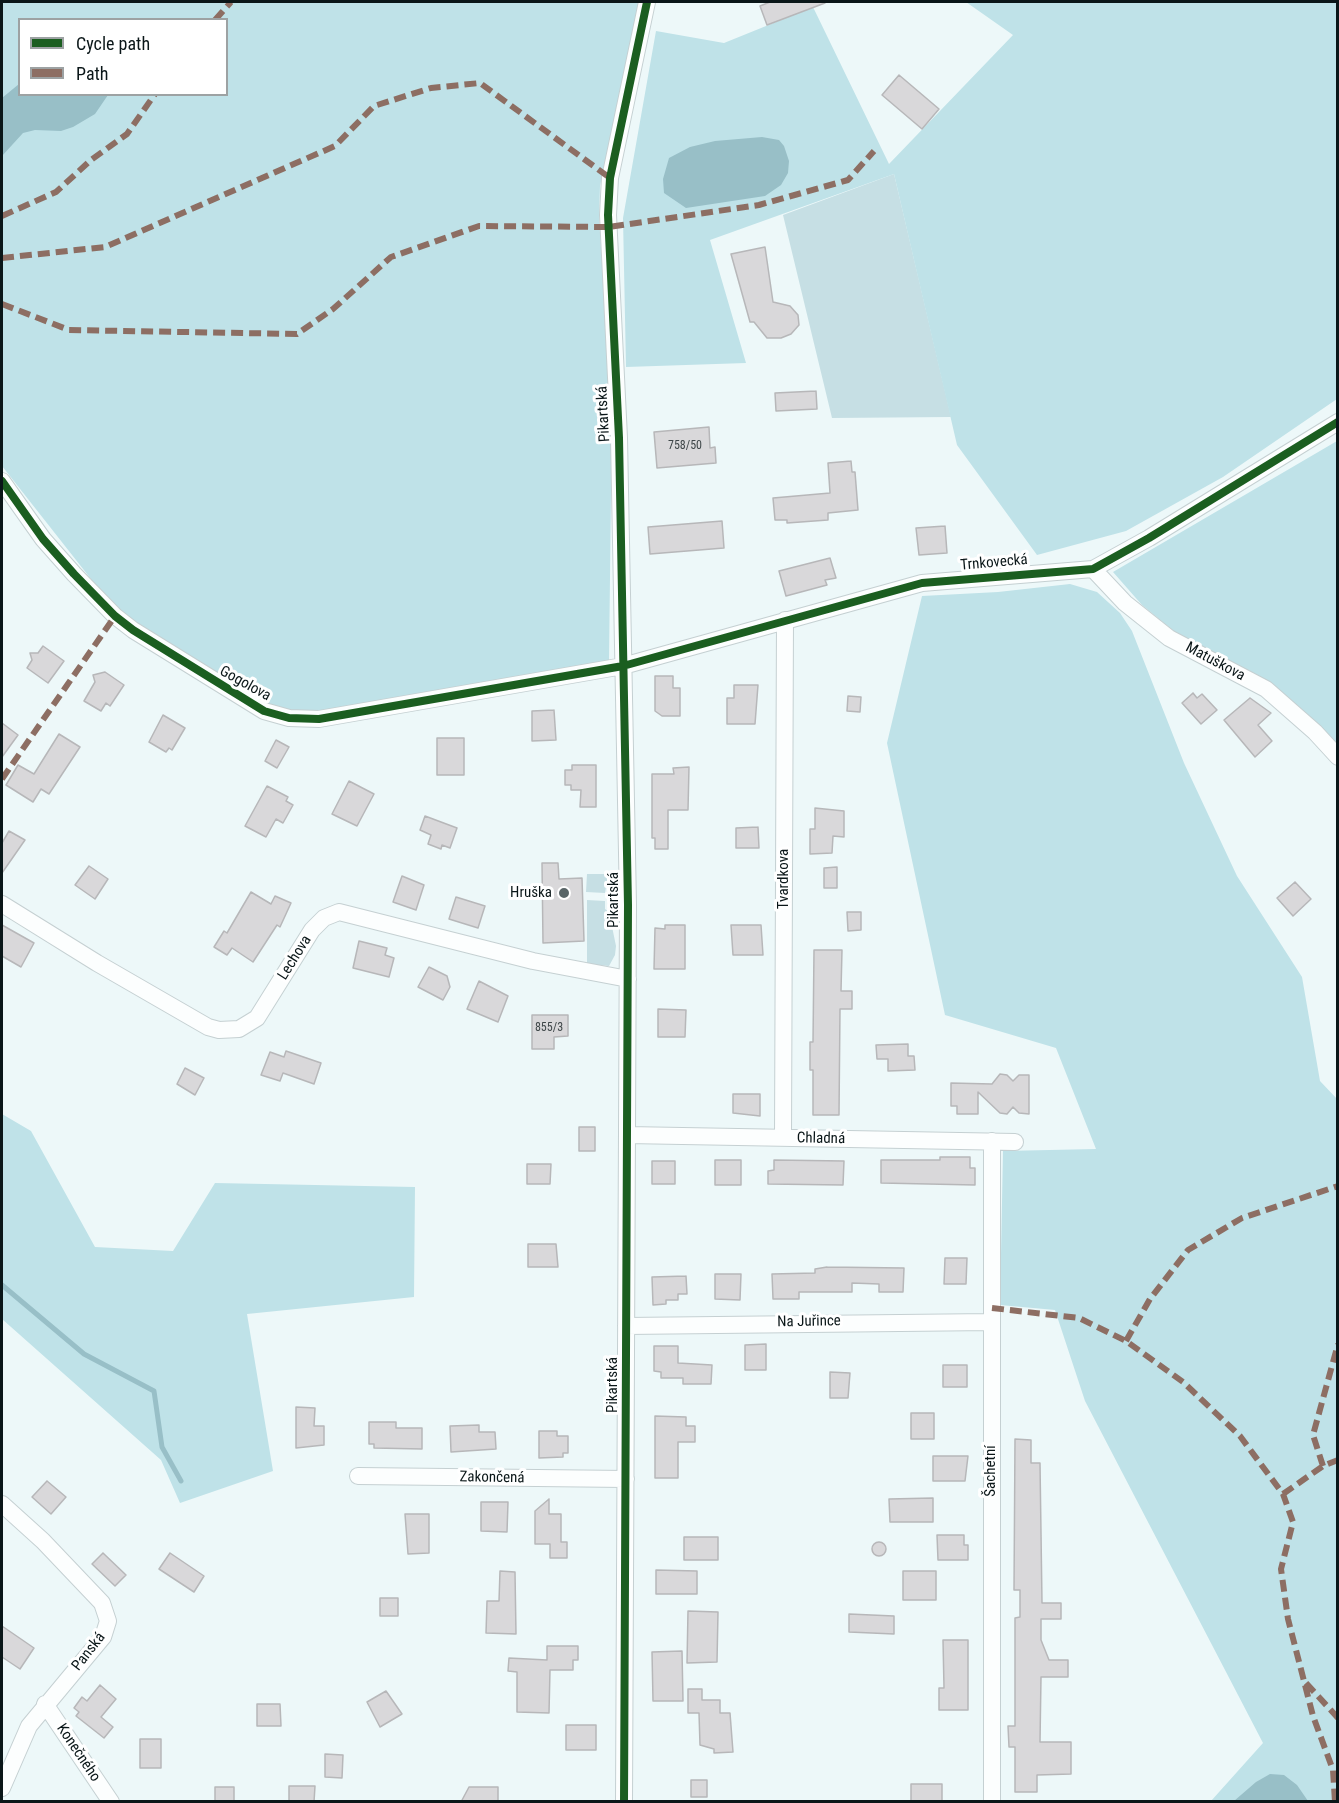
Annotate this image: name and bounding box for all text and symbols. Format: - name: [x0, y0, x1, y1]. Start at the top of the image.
- legend: [18, 18, 228, 96]
- text: Cycle path: [76, 33, 150, 54]
- text: Path: [76, 63, 109, 84]
- street label: Pikartská: [594, 386, 614, 442]
- house number: 758/50: [668, 439, 702, 453]
- street label: Trnkovecká: [960, 551, 1028, 575]
- street label: Matuškova: [1182, 639, 1248, 685]
- street label: Gogolova: [216, 663, 274, 705]
- street label: Tvardkova: [775, 849, 793, 909]
- street label: Pikartská: [605, 872, 623, 928]
- place label: Hruška: [510, 884, 552, 902]
- marker: Hruška: [557, 886, 571, 900]
- street label: Lechova: [274, 932, 316, 984]
- house number: 855/3: [535, 1021, 563, 1035]
- street label: Chladná: [797, 1130, 845, 1148]
- street label: Na Juřince: [777, 1312, 841, 1332]
- street label: Pikartská: [604, 1357, 622, 1413]
- street label: Šachetní: [982, 1445, 1000, 1497]
- street label: Zakončená: [459, 1468, 525, 1488]
- street label: Panská: [69, 1629, 109, 1675]
- street label: Konečného: [52, 1721, 104, 1785]

